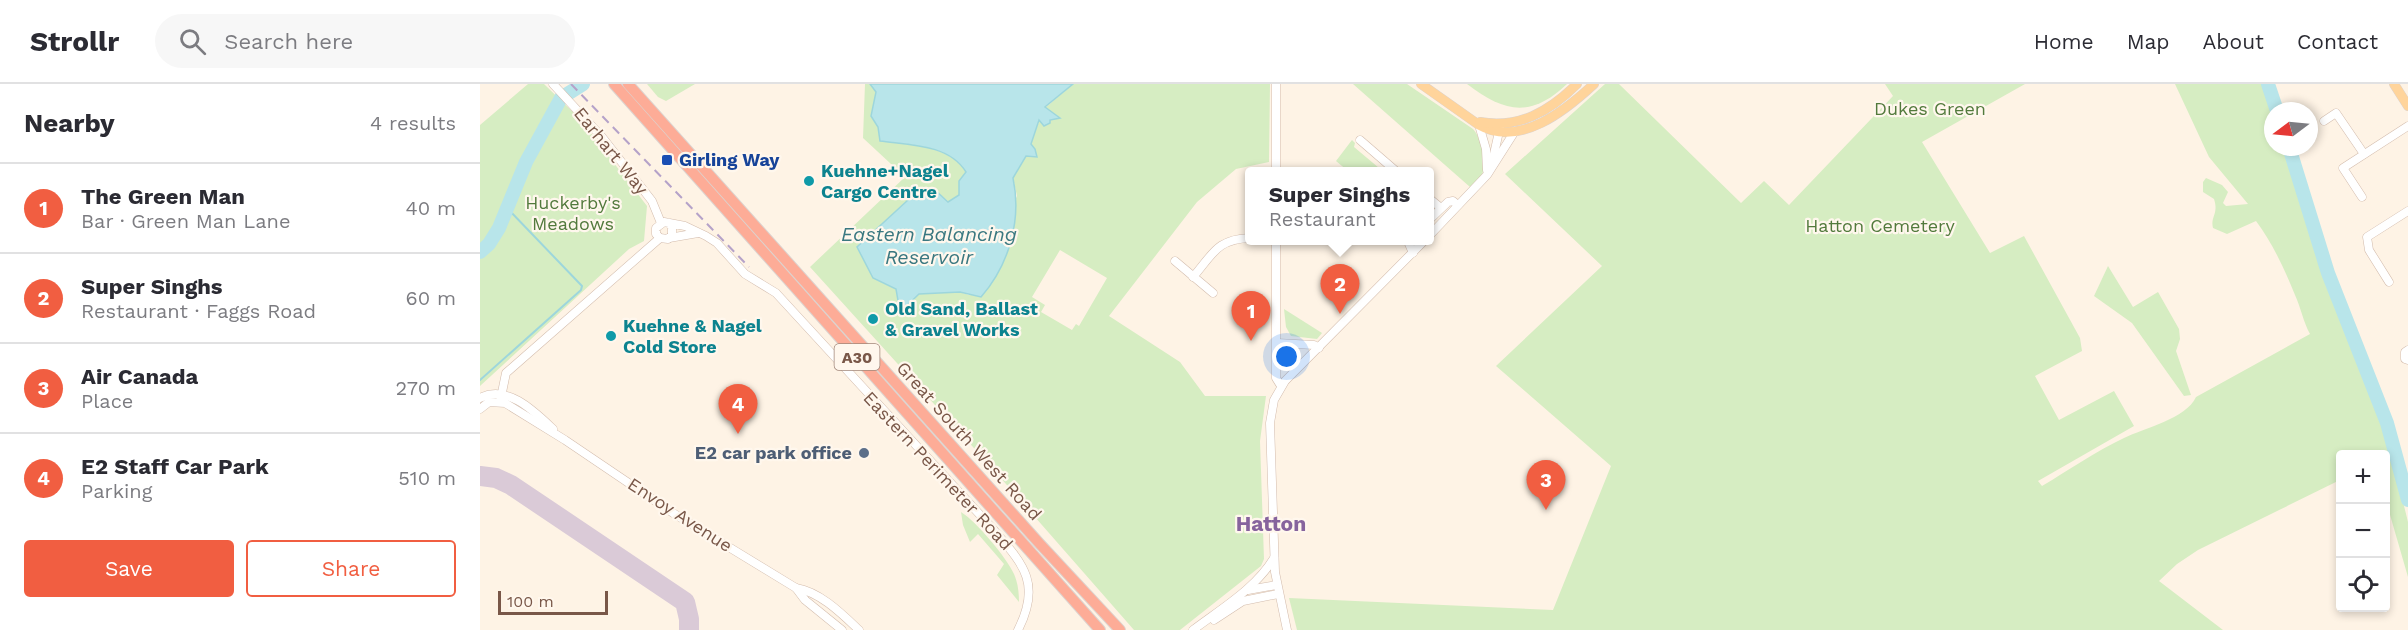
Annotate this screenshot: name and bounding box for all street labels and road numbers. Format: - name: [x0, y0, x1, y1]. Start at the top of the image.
- street label: Earhart Way: [570, 103, 653, 199]
- road number: A30: [834, 344, 880, 370]
- street label: Great South West Road: [893, 357, 1046, 524]
- street label: Eastern Perimeter Road: [859, 387, 1017, 554]
- street label: Envoy Avenue: [624, 473, 736, 556]

